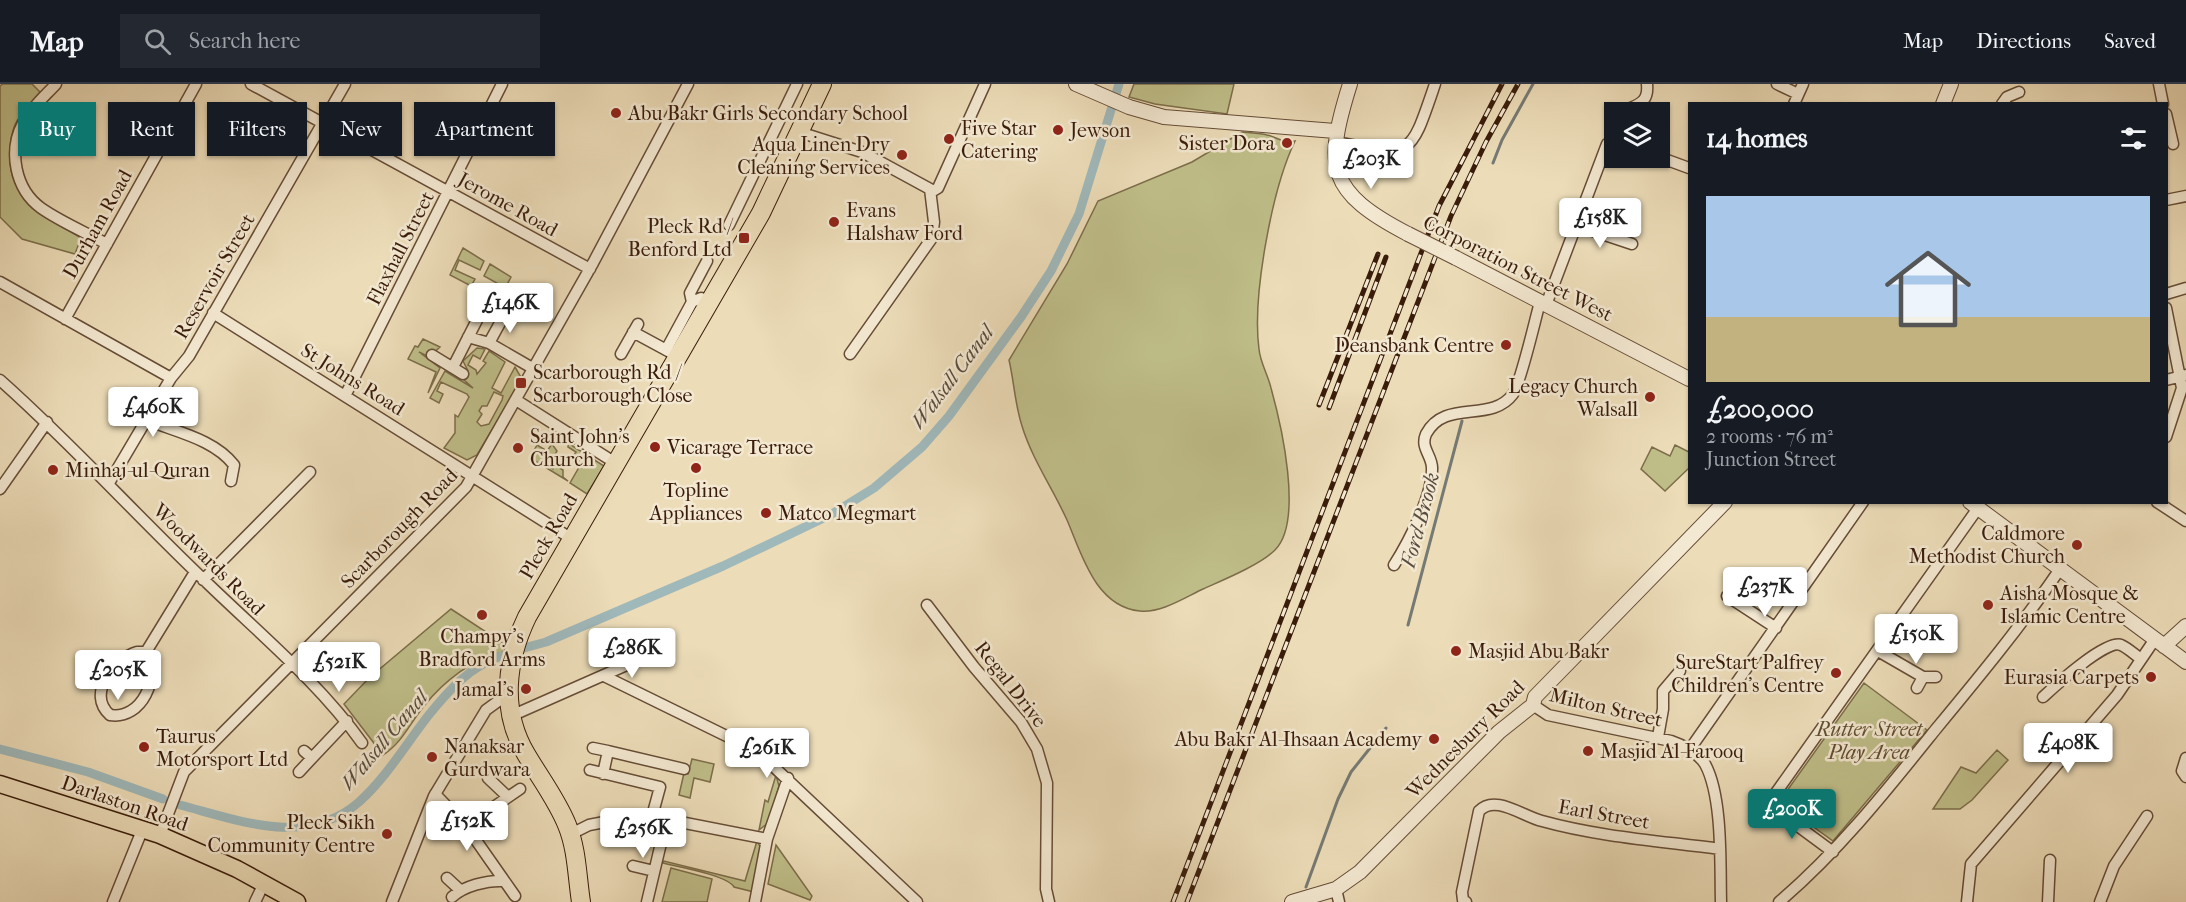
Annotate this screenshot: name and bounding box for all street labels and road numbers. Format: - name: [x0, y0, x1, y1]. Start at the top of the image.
- street label: Durham Road: [58, 165, 137, 283]
- street label: Jerome Road: [452, 167, 563, 242]
- street label: Flaxhall Street: [362, 187, 439, 309]
- street label: Reservoir Street: [169, 209, 260, 343]
- street label: Corporation Street West: [1419, 211, 1616, 326]
- street label: St Johns Road: [297, 338, 410, 421]
- street label: Scarborough Road: [336, 463, 463, 593]
- street label: Pleck Road: [515, 488, 583, 583]
- street label: Woodwards Road: [147, 498, 270, 621]
- street label: Regal Drive: [970, 637, 1051, 732]
- street label: Wednesbury Road: [1401, 675, 1530, 804]
- street label: Milton Street: [1547, 683, 1665, 732]
- street label: Darlaston Road: [58, 771, 192, 836]
- street label: Earl Street: [1556, 795, 1651, 834]

